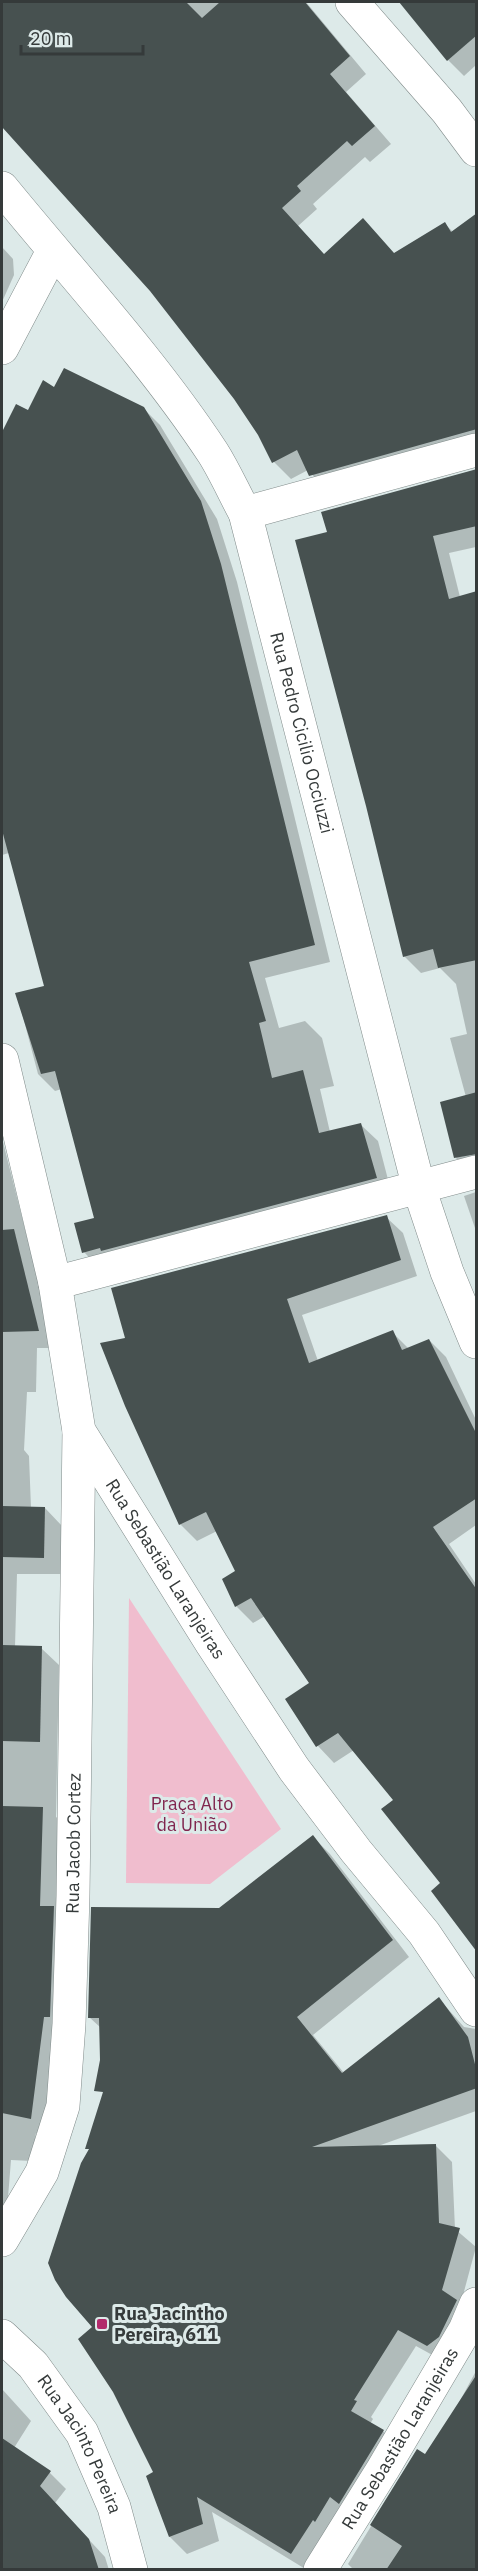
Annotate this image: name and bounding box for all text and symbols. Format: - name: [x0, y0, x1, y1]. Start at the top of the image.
- scale bar: [21, 18, 142, 56]
- text: 20 m: [30, 27, 72, 50]
- street label: Rua Pedro Cicilio Occiuzzi: [265, 630, 339, 836]
- street label: Rua Sebastião Laranjeiras: [101, 1474, 231, 1663]
- street label: Rua Jacob Cortez: [60, 1773, 86, 1914]
- park label: Praça Alto da União: [151, 1792, 233, 1836]
- place label: Rua Jacintho Pereira, 611: [114, 2302, 225, 2346]
- marker: Rua Jacintho Pereira, 611: [95, 2317, 109, 2331]
- street label: Rua Sebastião Laranjeiras: [336, 2343, 463, 2534]
- street label: Rua Jacinto Pereira: [32, 2370, 127, 2516]

